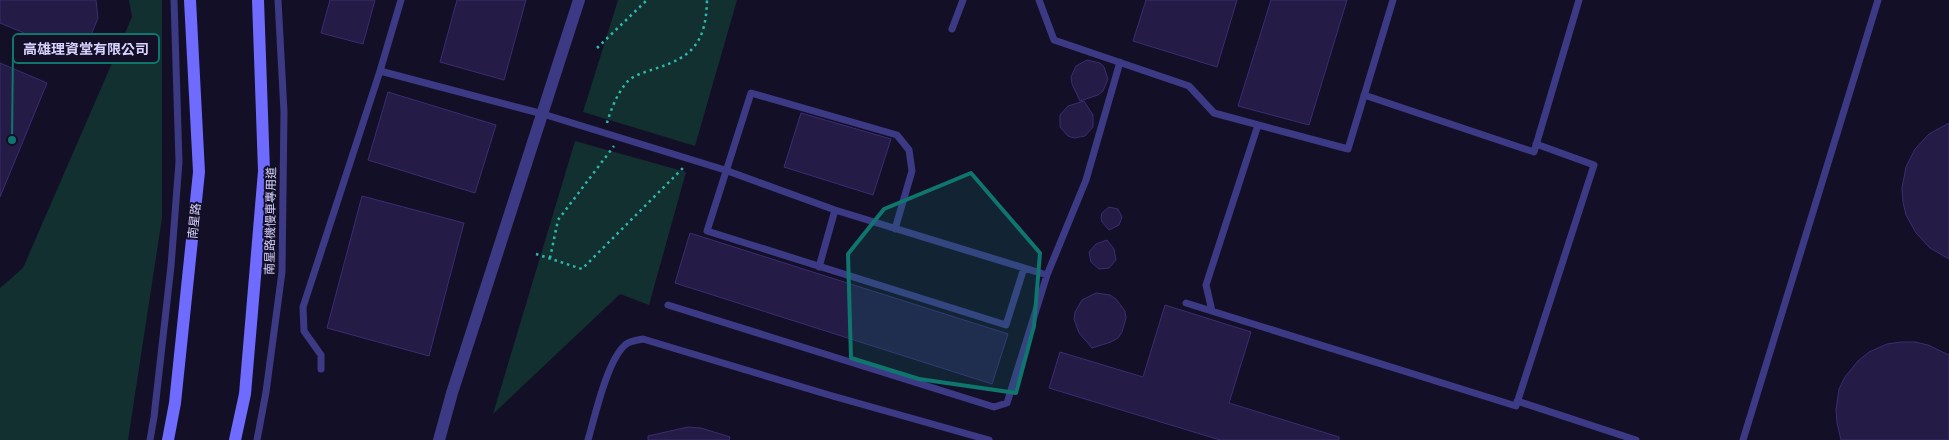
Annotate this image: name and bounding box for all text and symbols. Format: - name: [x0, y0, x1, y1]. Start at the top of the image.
- callout: 高雄理資堂有限公司: [13, 34, 159, 63]
- text: 高雄理資堂有限公司: [23, 40, 149, 57]
- street label: 南星路機慢車專用道: [262, 167, 278, 275]
- street label: 南星路: [185, 202, 203, 240]

